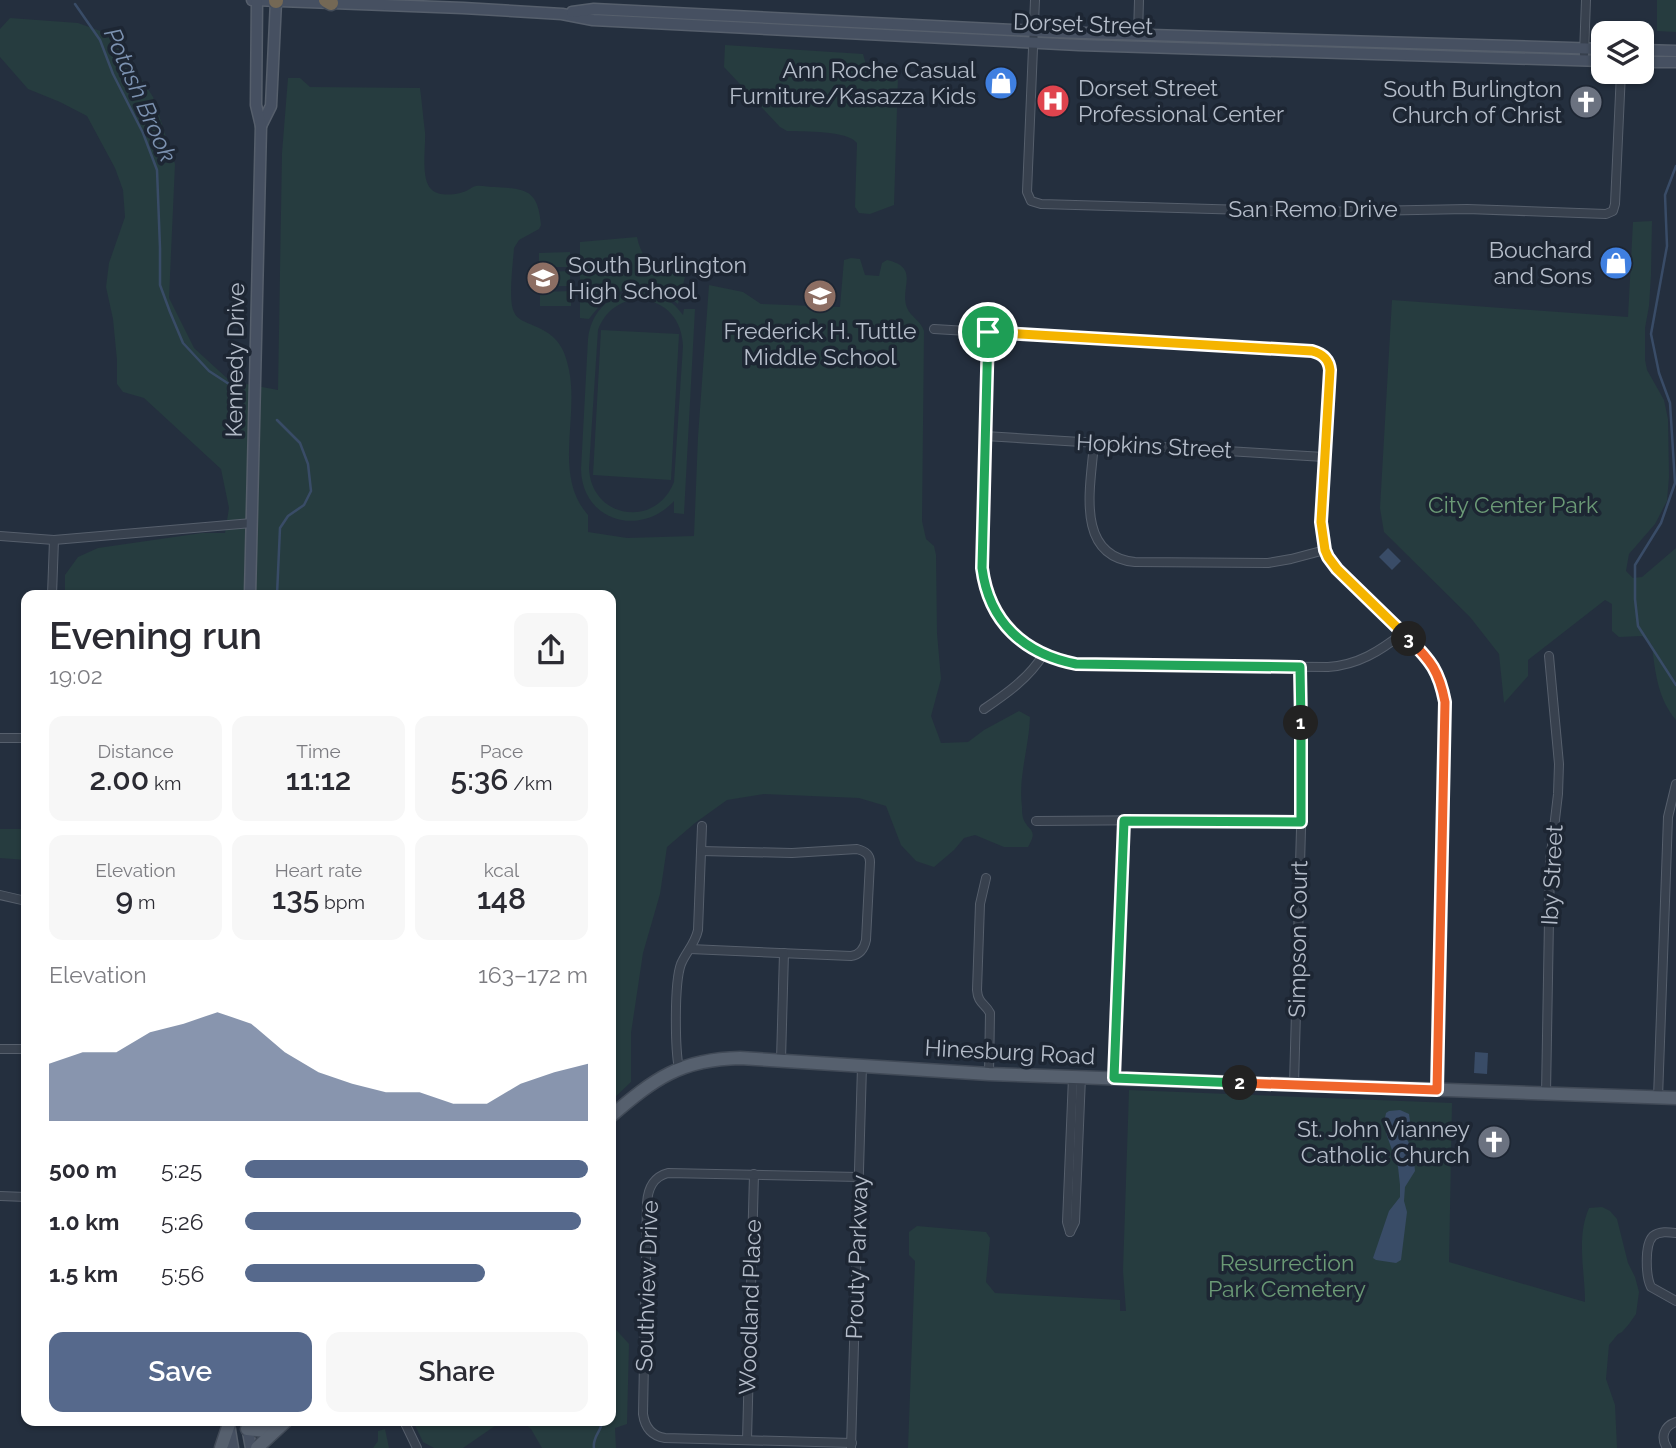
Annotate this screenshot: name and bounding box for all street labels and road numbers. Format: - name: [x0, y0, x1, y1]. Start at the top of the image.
- street label: Dorset Street: [1013, 8, 1154, 39]
- street label: San Remo Drive: [1228, 195, 1398, 222]
- street label: Kennedy Drive: [220, 282, 249, 438]
- street label: Hopkins Street: [1075, 428, 1233, 463]
- street label: Iby Street: [1535, 824, 1568, 926]
- street label: Simpson Court: [1283, 860, 1312, 1018]
- street label: Hinesburg Road: [924, 1034, 1096, 1069]
- street label: Prouty Parkway: [840, 1174, 873, 1340]
- street label: Southview Drive: [630, 1200, 663, 1372]
- street label: Woodland Place: [733, 1219, 766, 1395]

